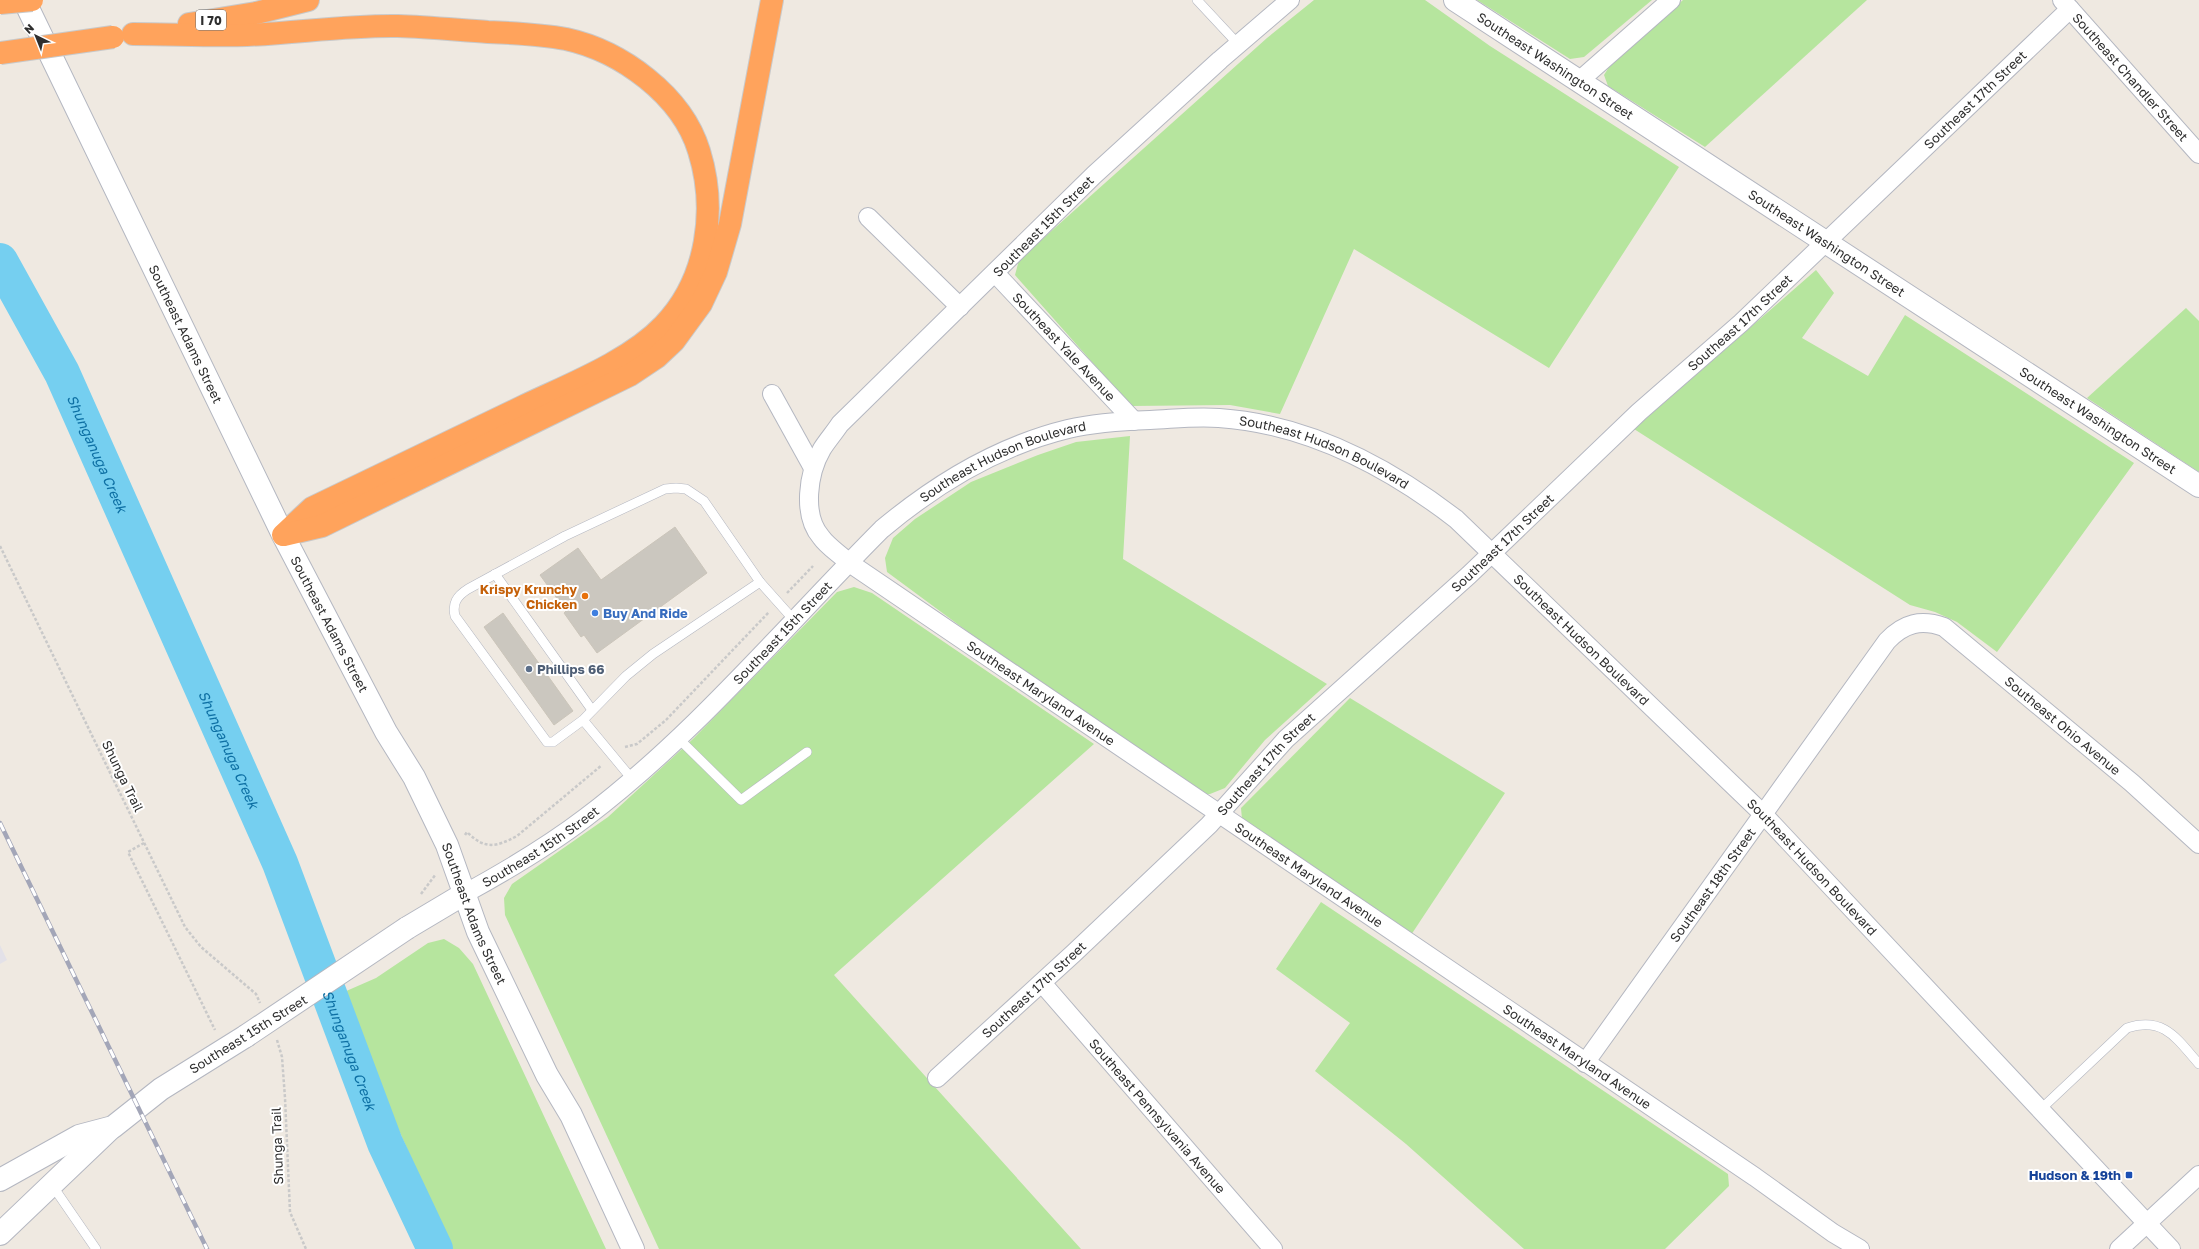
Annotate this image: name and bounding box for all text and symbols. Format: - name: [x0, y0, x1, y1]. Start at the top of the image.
- street label: Southeast Washington Street: [1474, 9, 1637, 123]
- road number: I 70: [196, 10, 226, 30]
- street label: Southeast Chandler Street: [2069, 10, 2192, 144]
- north arrow: [16, 16, 56, 56]
- text: N: [21, 21, 36, 36]
- street label: Southeast 17th Street: [1920, 47, 2030, 152]
- street label: Southeast 15th Street: [989, 172, 1097, 280]
- street label: Southeast Washington Street: [1745, 186, 1908, 300]
- street label: Southeast Adams Street: [145, 262, 226, 406]
- street label: Southeast 17th Street: [1684, 271, 1795, 374]
- street label: Southeast Yale Avenue: [1009, 289, 1119, 404]
- street label: Southeast Washington Street: [2017, 363, 2179, 477]
- water label: Shunganuga Creek: [64, 392, 132, 517]
- street label: Southeast Hudson Boulevard: [1238, 412, 1412, 492]
- street label: Southeast Hudson Boulevard: [916, 418, 1087, 505]
- street label: Southeast 17th Street: [1448, 490, 1557, 595]
- street label: Southeast Adams Street: [287, 553, 372, 695]
- street label: Southeast Hudson Boulevard: [1510, 571, 1653, 708]
- street label: Southeast 15th Street: [729, 578, 835, 688]
- place label: Krispy Krunchy Chicken: [480, 581, 577, 612]
- marker: Krispy Krunchy Chicken: [580, 591, 590, 601]
- place label: Buy And Ride: [603, 605, 688, 621]
- marker: Buy And Ride: [590, 608, 600, 618]
- street label: Southeast Maryland Avenue: [964, 637, 1118, 749]
- place label: Phillips 66: [537, 661, 604, 677]
- marker: Phillips 66: [524, 664, 534, 674]
- street label: Southeast Ohio Avenue: [2002, 673, 2124, 778]
- water label: Shunganuga Creek: [196, 688, 264, 813]
- street label: Southeast 17th Street: [1214, 709, 1318, 819]
- street label: Shunga Trail: [99, 738, 147, 814]
- street label: Southeast Hudson Boulevard: [1744, 795, 1881, 939]
- street label: Southeast 15th Street: [479, 802, 602, 890]
- street label: Southeast Maryland Avenue: [1232, 819, 1386, 930]
- street label: Southeast 18th Street: [1666, 825, 1759, 945]
- street label: Southeast Adams Street: [439, 840, 510, 987]
- street label: Southeast 17th Street: [978, 938, 1089, 1041]
- water label: Shunganuga Creek: [320, 987, 381, 1115]
- street label: Southeast 15th Street: [186, 991, 310, 1077]
- street label: Southeast Maryland Avenue: [1500, 1001, 1654, 1112]
- street label: Southeast Pennsylvania Avenue: [1086, 1035, 1229, 1197]
- street label: Shunga Trail: [268, 1107, 286, 1185]
- place label: Hudson & 19th: [2029, 1167, 2121, 1183]
- marker: Hudson & 19th: [2124, 1170, 2134, 1180]

